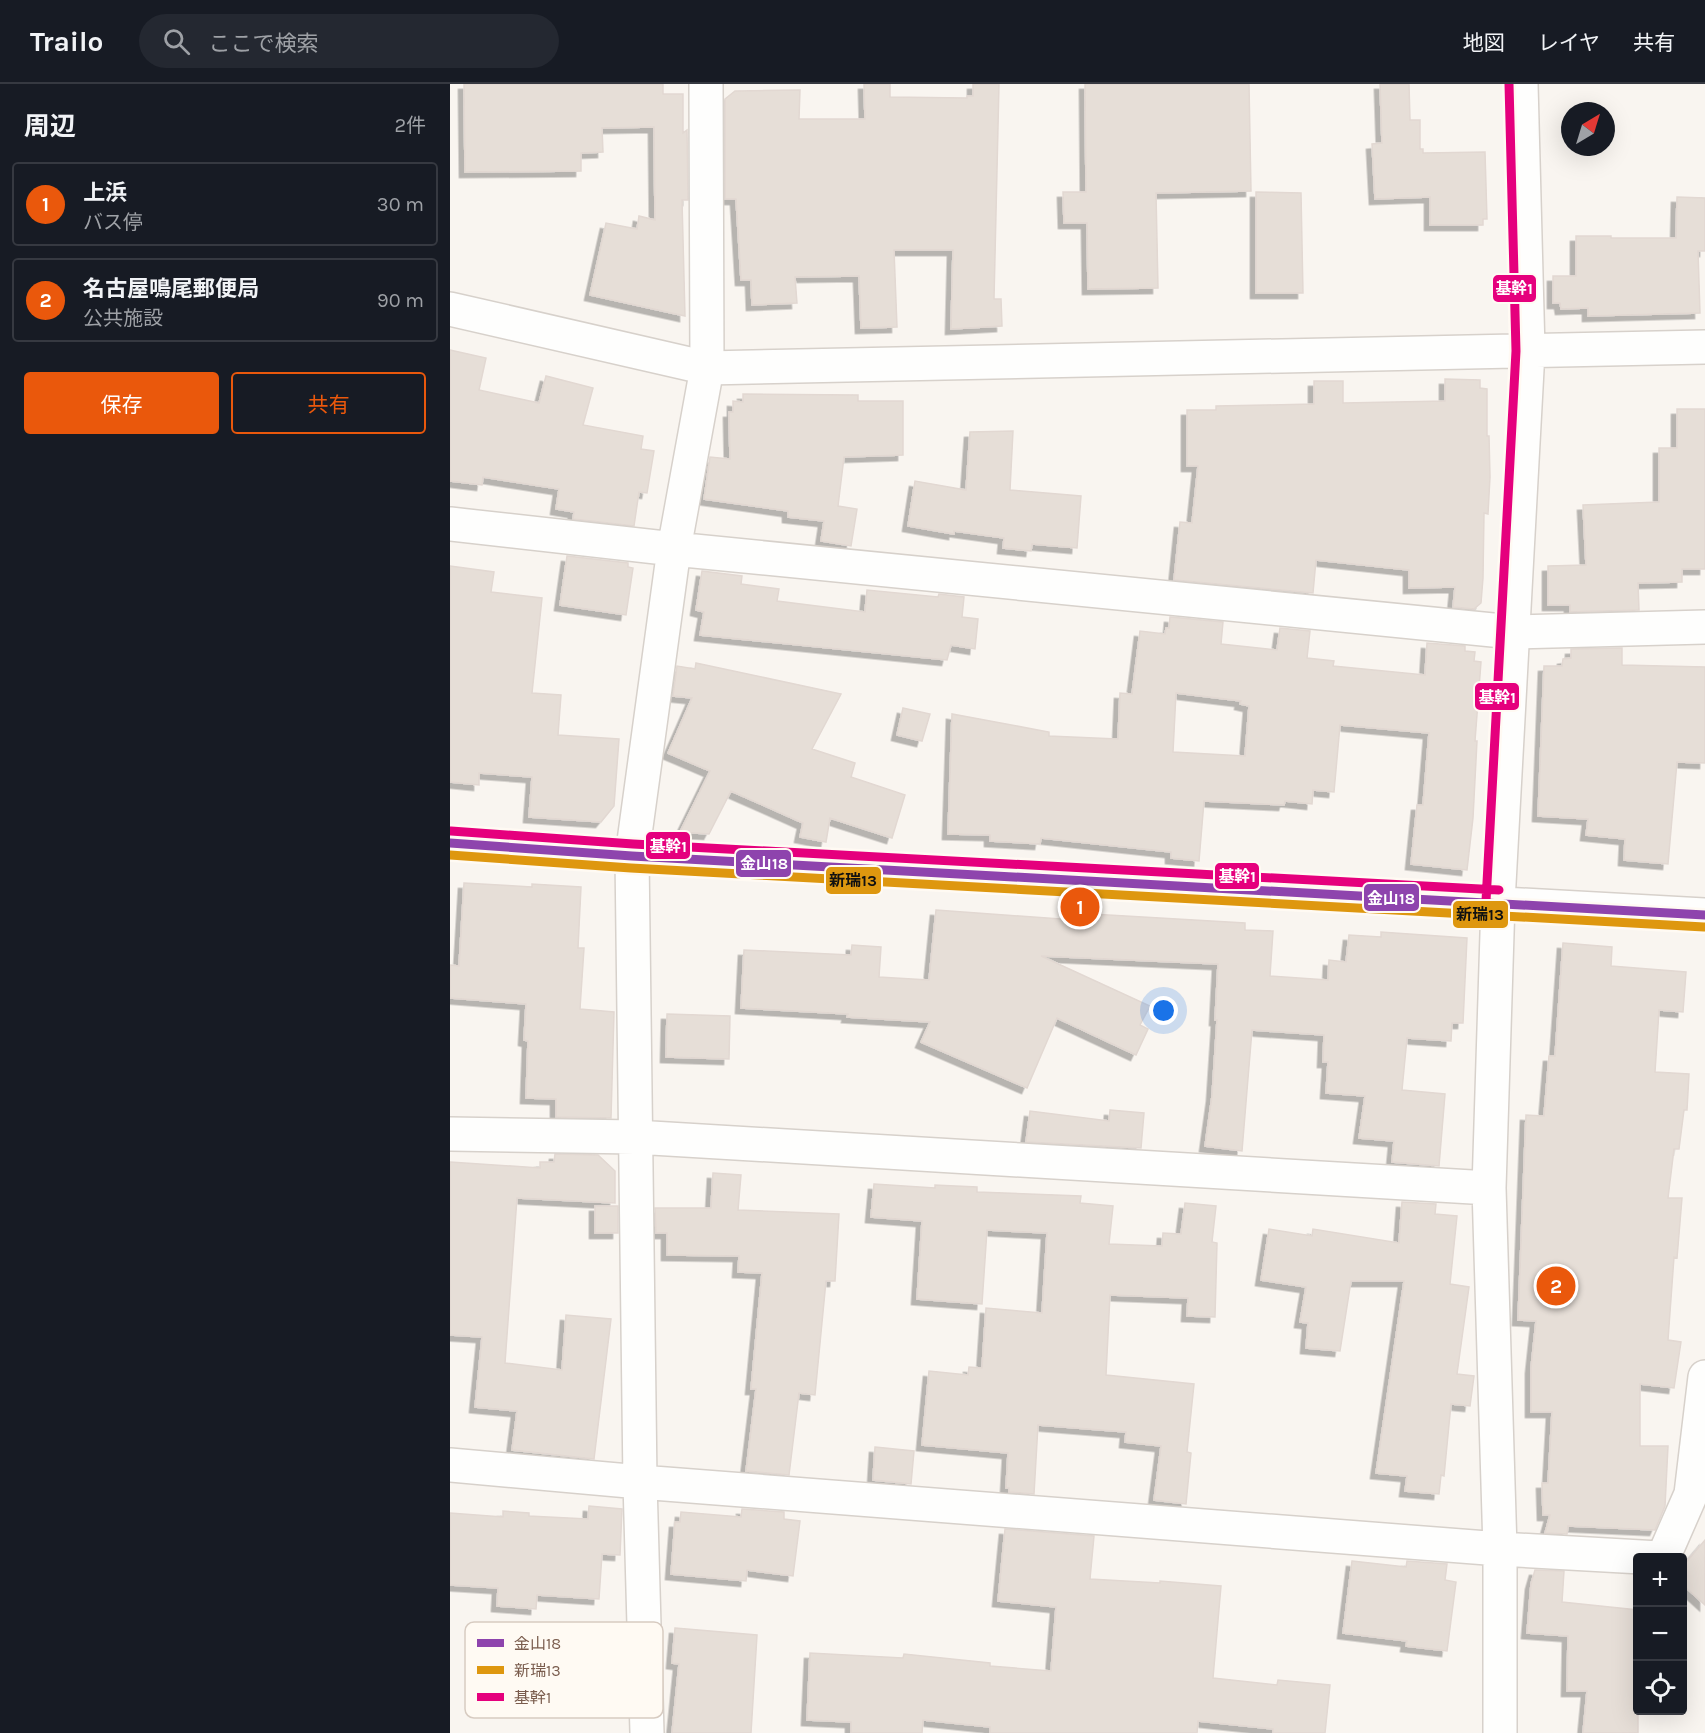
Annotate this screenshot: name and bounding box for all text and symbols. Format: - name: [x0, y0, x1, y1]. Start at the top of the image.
- search box: [139, 14, 559, 68]
- text: Trailo: [30, 25, 103, 58]
- icon: search: [160, 25, 193, 58]
- text: ここで検索: [208, 31, 318, 57]
- text: 地図: [1463, 31, 1505, 55]
- text: レイヤ: [1538, 31, 1600, 55]
- text: 共有: [1633, 31, 1675, 55]
- north arrow: [1561, 102, 1615, 156]
- text: 周辺: [24, 111, 76, 142]
- text: 2件: [394, 114, 426, 137]
- text: 上浜: [83, 180, 127, 206]
- text: 1: [42, 193, 49, 216]
- text: 30 m: [377, 193, 424, 216]
- text: バス停: [83, 211, 143, 234]
- line badge: 基幹1: [1492, 274, 1537, 303]
- text: 名古屋鳴尾郵便局: [83, 276, 259, 302]
- text: 基幹1: [1495, 279, 1533, 298]
- text: 2: [39, 289, 52, 312]
- text: 90 m: [377, 289, 424, 312]
- text: 公共施設: [83, 307, 163, 330]
- button: 保存: [24, 372, 219, 434]
- button: 共有: [231, 372, 426, 434]
- line badge: 基幹1: [1474, 682, 1520, 711]
- text: 基幹1: [1478, 688, 1516, 707]
- line badge: 基幹1: [645, 831, 691, 860]
- text: 基幹1: [649, 837, 687, 856]
- line badge: 金山18: [735, 849, 792, 878]
- text: 金山18: [740, 854, 788, 873]
- line badge: 基幹1: [1214, 862, 1260, 890]
- line badge: 新瑞13: [825, 866, 882, 895]
- text: 基幹1: [1218, 867, 1256, 886]
- text: 新瑞13: [829, 871, 877, 890]
- line badge: 金山18: [1363, 883, 1420, 912]
- pin: 1: [1060, 884, 1100, 930]
- text: 金山18: [1367, 889, 1415, 908]
- line badge: 新瑞13: [1452, 900, 1509, 929]
- text: 新瑞13: [1456, 905, 1504, 924]
- your location: [1149, 996, 1178, 1025]
- pin: 2: [1536, 1264, 1576, 1308]
- map controls: [1633, 1553, 1687, 1715]
- button: +: [1633, 1553, 1687, 1607]
- button: −: [1633, 1607, 1687, 1661]
- legend: [465, 1622, 663, 1718]
- text: 金山18: [514, 1634, 561, 1653]
- text: 新瑞13: [514, 1661, 561, 1680]
- button: locate: [1633, 1661, 1687, 1715]
- text: 基幹1: [514, 1688, 551, 1707]

